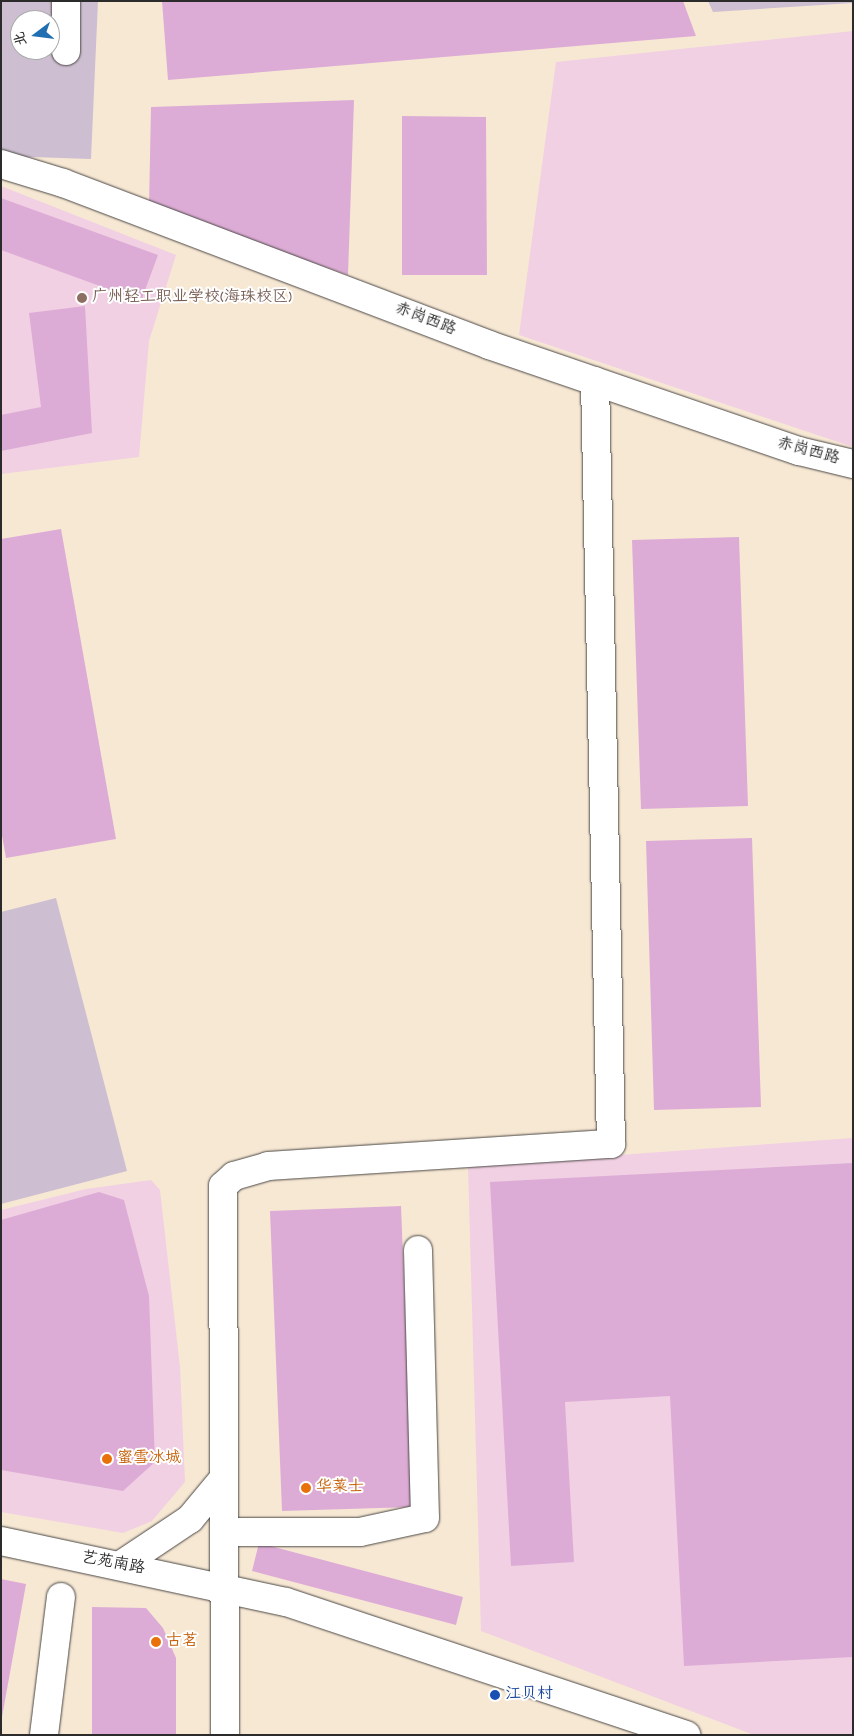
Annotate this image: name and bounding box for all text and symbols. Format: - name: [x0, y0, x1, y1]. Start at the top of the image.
- north arrow: [10, 10, 60, 60]
- text: 北: [10, 29, 33, 48]
- place label: 广州轻工职业学校(海珠校区): [92, 288, 292, 308]
- marker: 广州轻工职业学校(海珠校区): [76, 292, 88, 304]
- street label: 赤岗西路: [392, 300, 458, 340]
- street label: 赤岗西路: [775, 434, 841, 470]
- place label: 蜜雪冰城: [117, 1449, 181, 1469]
- marker: 蜜雪冰城: [101, 1453, 113, 1465]
- place label: 华莱士: [316, 1478, 364, 1498]
- marker: 华莱士: [300, 1482, 312, 1494]
- street label: 艺苑南路: [80, 1548, 146, 1580]
- place label: 古茗: [166, 1632, 198, 1652]
- marker: 古茗: [150, 1636, 162, 1648]
- place label: 江贝村: [505, 1685, 553, 1705]
- marker: 江贝村: [489, 1689, 501, 1701]

